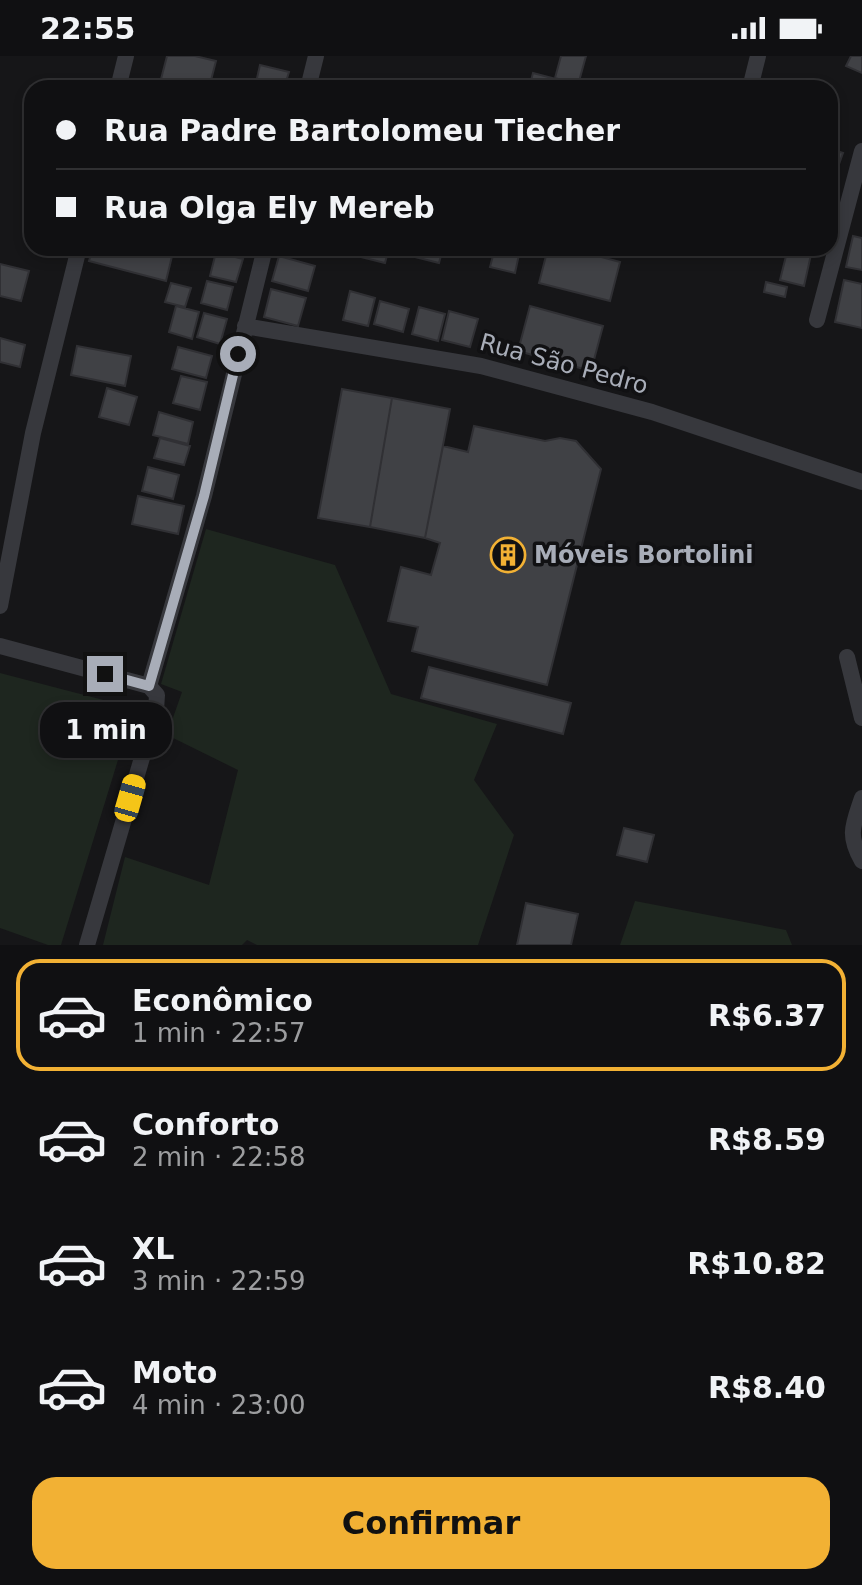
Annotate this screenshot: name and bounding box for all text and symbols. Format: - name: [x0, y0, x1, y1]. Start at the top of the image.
- text: 22:55: [40, 11, 136, 46]
- text: Rua Padre Bartolomeu Tiecher: [104, 113, 620, 148]
- text: Rua Olga Ely Mereb: [104, 190, 435, 225]
- street label: Rua São Pedro: [477, 328, 651, 400]
- route start: [220, 336, 256, 372]
- building icon: Móveis Bortolini: [489, 536, 527, 574]
- place label: Móveis Bortolini: [534, 541, 754, 569]
- route end: [87, 656, 123, 692]
- callout: 1 min: [39, 702, 171, 758]
- text: 1 min: [65, 715, 147, 745]
- car: [112, 772, 148, 824]
- icon: car: [36, 979, 108, 1051]
- text: Econômico: [132, 983, 313, 1018]
- text: R$6.37: [708, 998, 826, 1033]
- text: 1 min · 22:57: [132, 1018, 306, 1048]
- icon: car: [36, 1103, 108, 1175]
- text: Conforto: [132, 1107, 279, 1142]
- text: R$8.59: [708, 1122, 826, 1157]
- text: 2 min · 22:58: [132, 1142, 306, 1172]
- icon: car: [36, 1227, 108, 1299]
- text: XL: [132, 1231, 174, 1266]
- text: R$10.82: [687, 1246, 826, 1281]
- text: 3 min · 22:59: [132, 1266, 306, 1296]
- icon: car: [36, 1351, 108, 1423]
- text: Moto: [132, 1355, 217, 1390]
- text: R$8.40: [708, 1370, 826, 1405]
- text: 4 min · 23:00: [132, 1390, 306, 1420]
- button: Confirmar: [32, 1477, 830, 1569]

